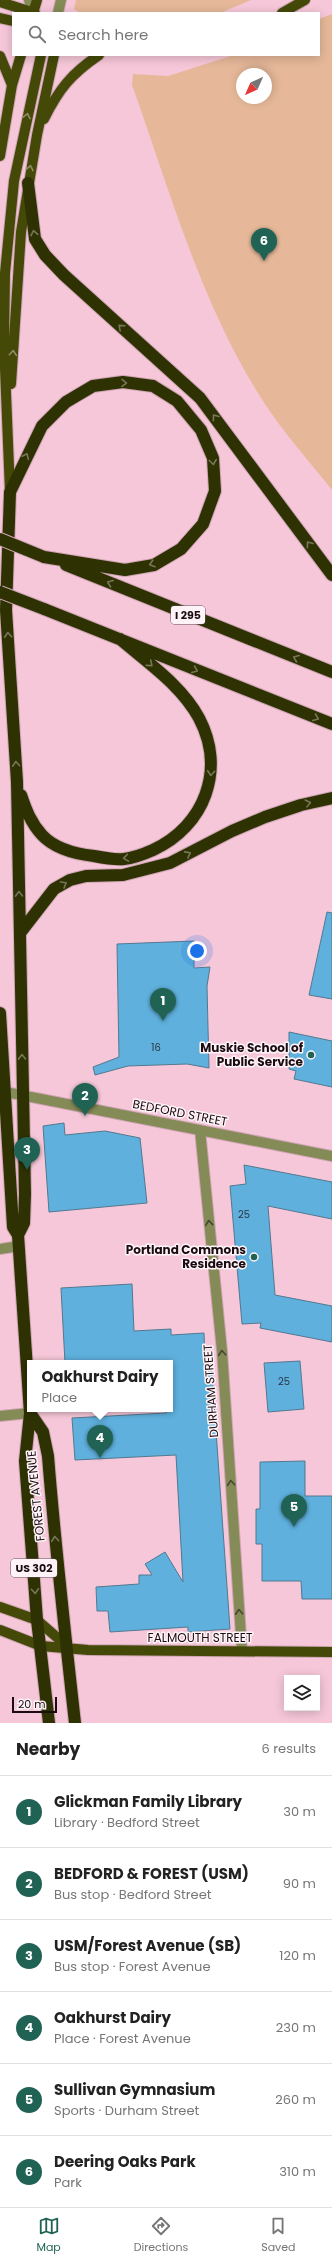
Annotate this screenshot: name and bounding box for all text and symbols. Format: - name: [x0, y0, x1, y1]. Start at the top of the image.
- search box: [12, 12, 320, 56]
- icon: search: [26, 23, 48, 45]
- text: Search here: [58, 24, 148, 45]
- north arrow: [236, 68, 272, 104]
- one-way arrow: [22, 113, 31, 119]
- one-way arrow: [26, 165, 34, 171]
- pin: 6: [251, 228, 277, 261]
- one-way arrow: [30, 230, 38, 236]
- one-way arrow: [119, 324, 126, 331]
- one-way arrow: [8, 350, 17, 356]
- one-way arrow: [121, 379, 127, 387]
- one-way arrow: [213, 414, 220, 421]
- one-way arrow: [21, 453, 29, 461]
- one-way arrow: [208, 459, 217, 465]
- one-way arrow: [307, 541, 314, 548]
- one-way arrow: [149, 559, 156, 568]
- one-way arrow: [107, 580, 114, 588]
- road number: I 295: [171, 606, 205, 624]
- one-way arrow: [3, 632, 12, 638]
- one-way arrow: [292, 655, 300, 663]
- one-way arrow: [146, 660, 153, 667]
- one-way arrow: [192, 665, 199, 673]
- one-way arrow: [313, 713, 320, 721]
- one-way arrow: [12, 761, 20, 767]
- one-way arrow: [207, 770, 216, 776]
- one-way arrow: [304, 799, 311, 808]
- one-way arrow: [184, 851, 192, 858]
- one-way arrow: [123, 853, 129, 862]
- one-way arrow: [60, 881, 67, 888]
- one-way arrow: [15, 891, 23, 897]
- your location: [187, 941, 207, 961]
- pin: 1: [150, 988, 176, 1021]
- place label: Muskie School of Public Service: [200, 1039, 304, 1070]
- house number: 16: [151, 1040, 161, 1055]
- marker: Muskie School of Public Service: [306, 1050, 316, 1060]
- one-way arrow: [18, 1054, 26, 1060]
- pin: 2: [72, 1083, 98, 1116]
- street label: BEDFORD STREET: [131, 1095, 229, 1130]
- pin: 3: [14, 1137, 40, 1170]
- house number: 25: [238, 1207, 250, 1222]
- one-way arrow: [205, 1220, 214, 1226]
- place label: Portland Commons Residence: [126, 1241, 247, 1272]
- marker: Portland Commons Residence: [249, 1252, 259, 1262]
- street label: DURHAM STREET: [199, 1343, 222, 1438]
- one-way arrow: [217, 1350, 226, 1356]
- popup: [27, 1360, 173, 1412]
- text: Oakhurst Dairy: [42, 1366, 158, 1387]
- house number: 25: [278, 1374, 290, 1389]
- text: Place: [42, 1388, 77, 1407]
- pin: 4: [87, 1425, 113, 1458]
- street label: FOREST AVENUE: [22, 1450, 49, 1542]
- one-way arrow: [226, 1479, 235, 1486]
- pin: 5: [281, 1494, 307, 1527]
- one-way arrow: [51, 1536, 60, 1542]
- road number: US 302: [11, 1559, 57, 1577]
- one-way arrow: [31, 1588, 40, 1594]
- one-way arrow: [235, 1609, 244, 1615]
- street label: FALMOUTH STREET: [148, 1629, 253, 1646]
- map controls: [284, 1675, 320, 1711]
- button: layers: [284, 1675, 320, 1711]
- scale bar: [12, 1695, 57, 1714]
- text: 20 m: [18, 1696, 46, 1712]
- text: Nearby: [16, 1737, 80, 1761]
- text: 6 results: [262, 1739, 316, 1758]
- text: Glickman Family Library: [54, 1791, 242, 1812]
- text: 1: [27, 1802, 31, 1821]
- text: 30 m: [283, 1802, 316, 1821]
- text: Library · Bedford Street: [54, 1813, 200, 1832]
- text: BEDFORD & FOREST (USM): [54, 1863, 249, 1884]
- text: 2: [25, 1874, 33, 1893]
- text: 90 m: [283, 1874, 316, 1893]
- text: Bus stop · Bedford Street: [54, 1885, 211, 1904]
- text: USM/Forest Avenue (SB): [54, 1935, 241, 1956]
- text: 3: [25, 1946, 33, 1965]
- text: 120 m: [279, 1946, 316, 1965]
- text: Bus stop · Forest Avenue: [54, 1957, 210, 1976]
- text: Oakhurst Dairy: [54, 2007, 171, 2028]
- text: 4: [25, 2018, 33, 2037]
- text: 230 m: [276, 2018, 316, 2037]
- text: Place · Forest Avenue: [54, 2029, 191, 2048]
- text: Sullivan Gymnasium: [54, 2079, 215, 2100]
- text: 5: [25, 2090, 33, 2109]
- text: 260 m: [275, 2090, 316, 2109]
- text: Sports · Durham Street: [54, 2101, 199, 2120]
- text: Deering Oaks Park: [54, 2151, 196, 2172]
- text: 6: [25, 2162, 33, 2181]
- text: 310 m: [279, 2162, 316, 2181]
- text: Park: [54, 2173, 82, 2192]
- tab: Map: [36, 2215, 61, 2256]
- tab: Directions: [134, 2215, 188, 2256]
- tab: Saved: [261, 2215, 296, 2256]

